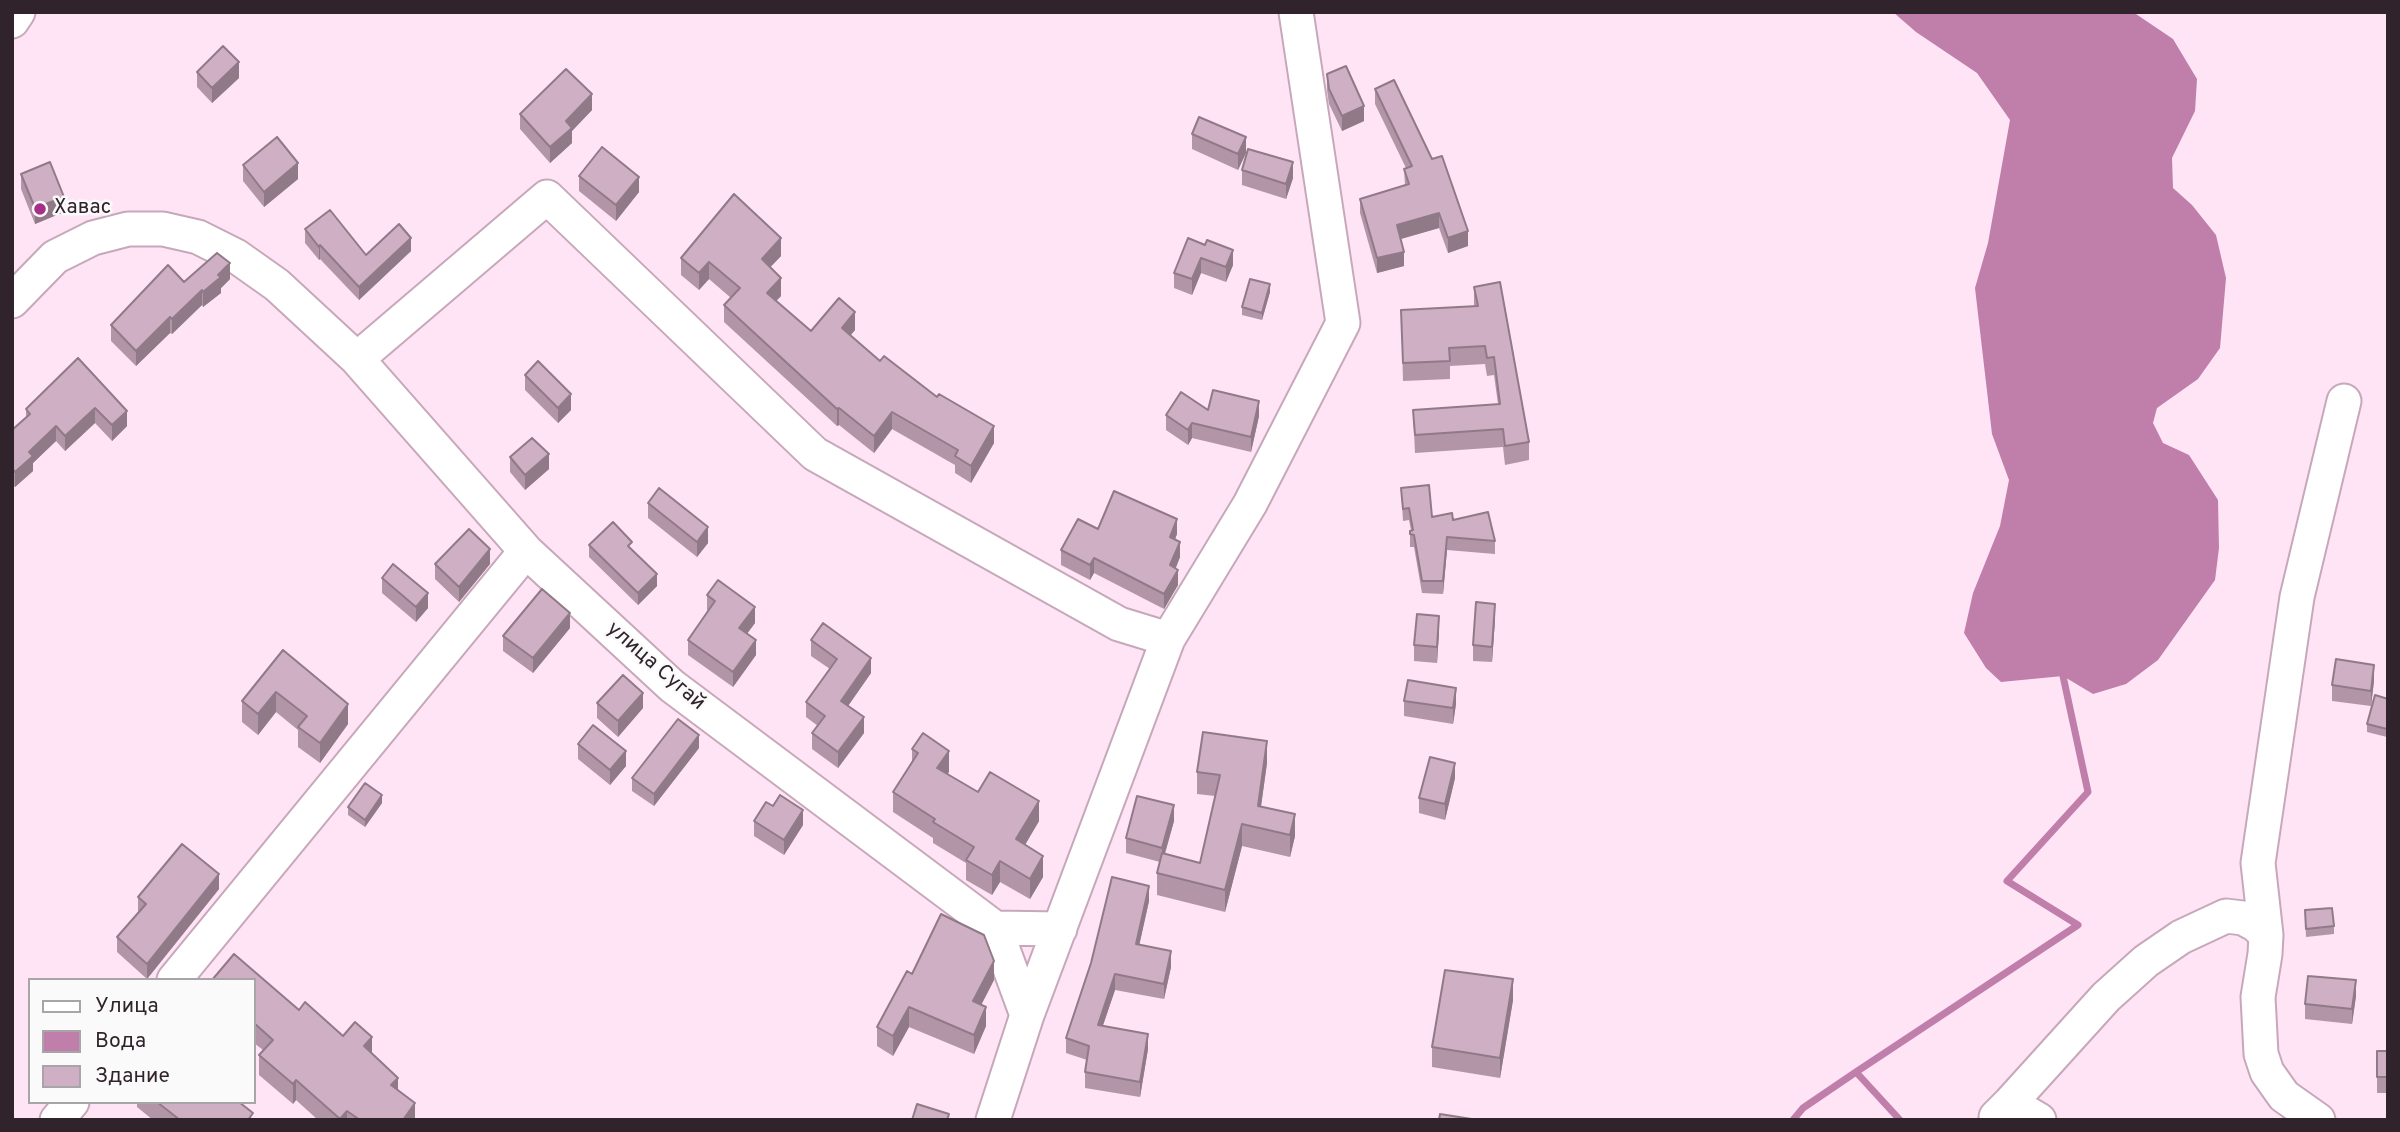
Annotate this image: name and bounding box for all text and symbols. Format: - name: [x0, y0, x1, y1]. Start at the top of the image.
- place label: Хавас: [54, 196, 111, 222]
- marker: Хавас: [32, 201, 48, 217]
- street label: улица Сугай: [601, 617, 709, 717]
- legend: [28, 978, 256, 1104]
- text: Улица: [95, 993, 159, 1020]
- text: Вода: [95, 1028, 146, 1055]
- text: Здание: [95, 1063, 170, 1090]

